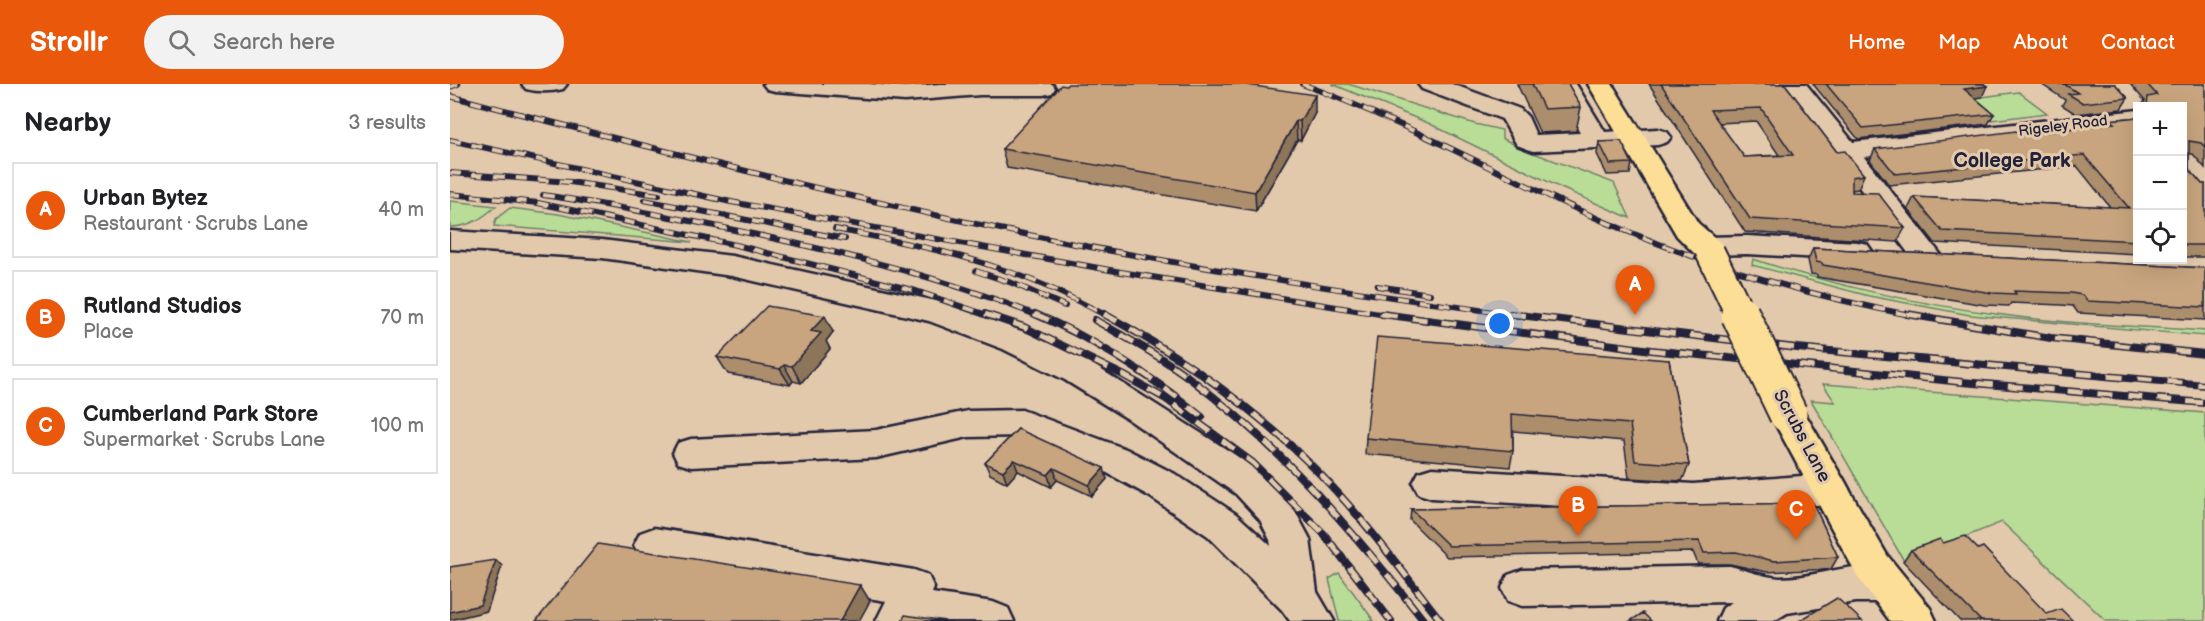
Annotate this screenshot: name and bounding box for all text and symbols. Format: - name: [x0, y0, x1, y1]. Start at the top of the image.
- search box: [144, 15, 564, 69]
- text: Strollr: [30, 26, 108, 59]
- icon: search: [165, 26, 198, 59]
- text: Search here: [213, 29, 335, 56]
- text: Home: [1848, 30, 1905, 55]
- text: Map: [1938, 30, 1980, 55]
- text: About: [2013, 30, 2068, 55]
- text: Contact: [2101, 30, 2175, 55]
- map controls: [2133, 102, 2187, 264]
- button: +: [2133, 102, 2187, 156]
- text: Nearby: [24, 108, 111, 139]
- text: 3 results: [348, 111, 426, 135]
- street label: Rigeley Road: [2017, 111, 2109, 141]
- district label: College Park: [1954, 149, 2071, 173]
- button: −: [2133, 156, 2187, 210]
- text: Urban Bytez: [83, 185, 208, 212]
- text: A: [39, 198, 52, 222]
- text: 40 m: [378, 198, 424, 222]
- button: locate: [2133, 210, 2187, 264]
- text: Restaurant · Scrubs Lane: [83, 212, 308, 236]
- pin: A: [1616, 266, 1654, 315]
- text: Rutland Studios: [83, 293, 242, 320]
- text: B: [38, 306, 53, 330]
- text: 70 m: [380, 306, 424, 330]
- your location: [1485, 309, 1514, 338]
- text: Place: [83, 320, 134, 344]
- street label: Scrubs Lane: [1769, 386, 1835, 486]
- text: Cumberland Park Store: [83, 401, 318, 428]
- text: C: [38, 414, 53, 438]
- text: 100 m: [371, 414, 424, 438]
- text: Supermarket · Scrubs Lane: [83, 428, 325, 452]
- pin: B: [1558, 486, 1598, 536]
- pin: C: [1776, 490, 1816, 540]

